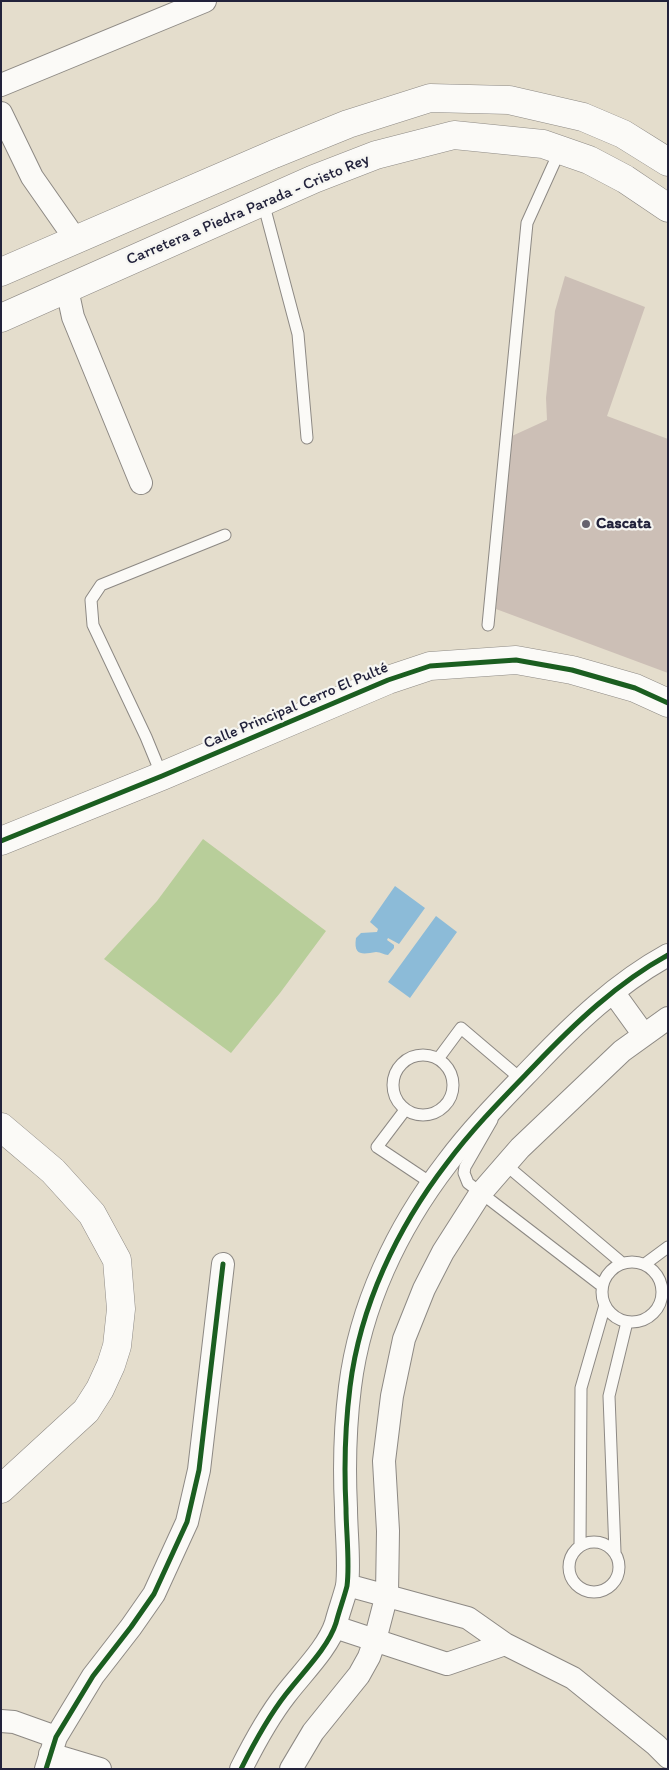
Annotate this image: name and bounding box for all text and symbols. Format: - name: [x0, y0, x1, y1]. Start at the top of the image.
- street label: Carretera a Piedra Parada - Cristo Rey: [124, 150, 372, 270]
- place label: Cascata: [596, 514, 651, 534]
- marker: Cascata: [580, 518, 592, 530]
- street label: Calle Principal Cerro El Pulté: [201, 658, 391, 754]

